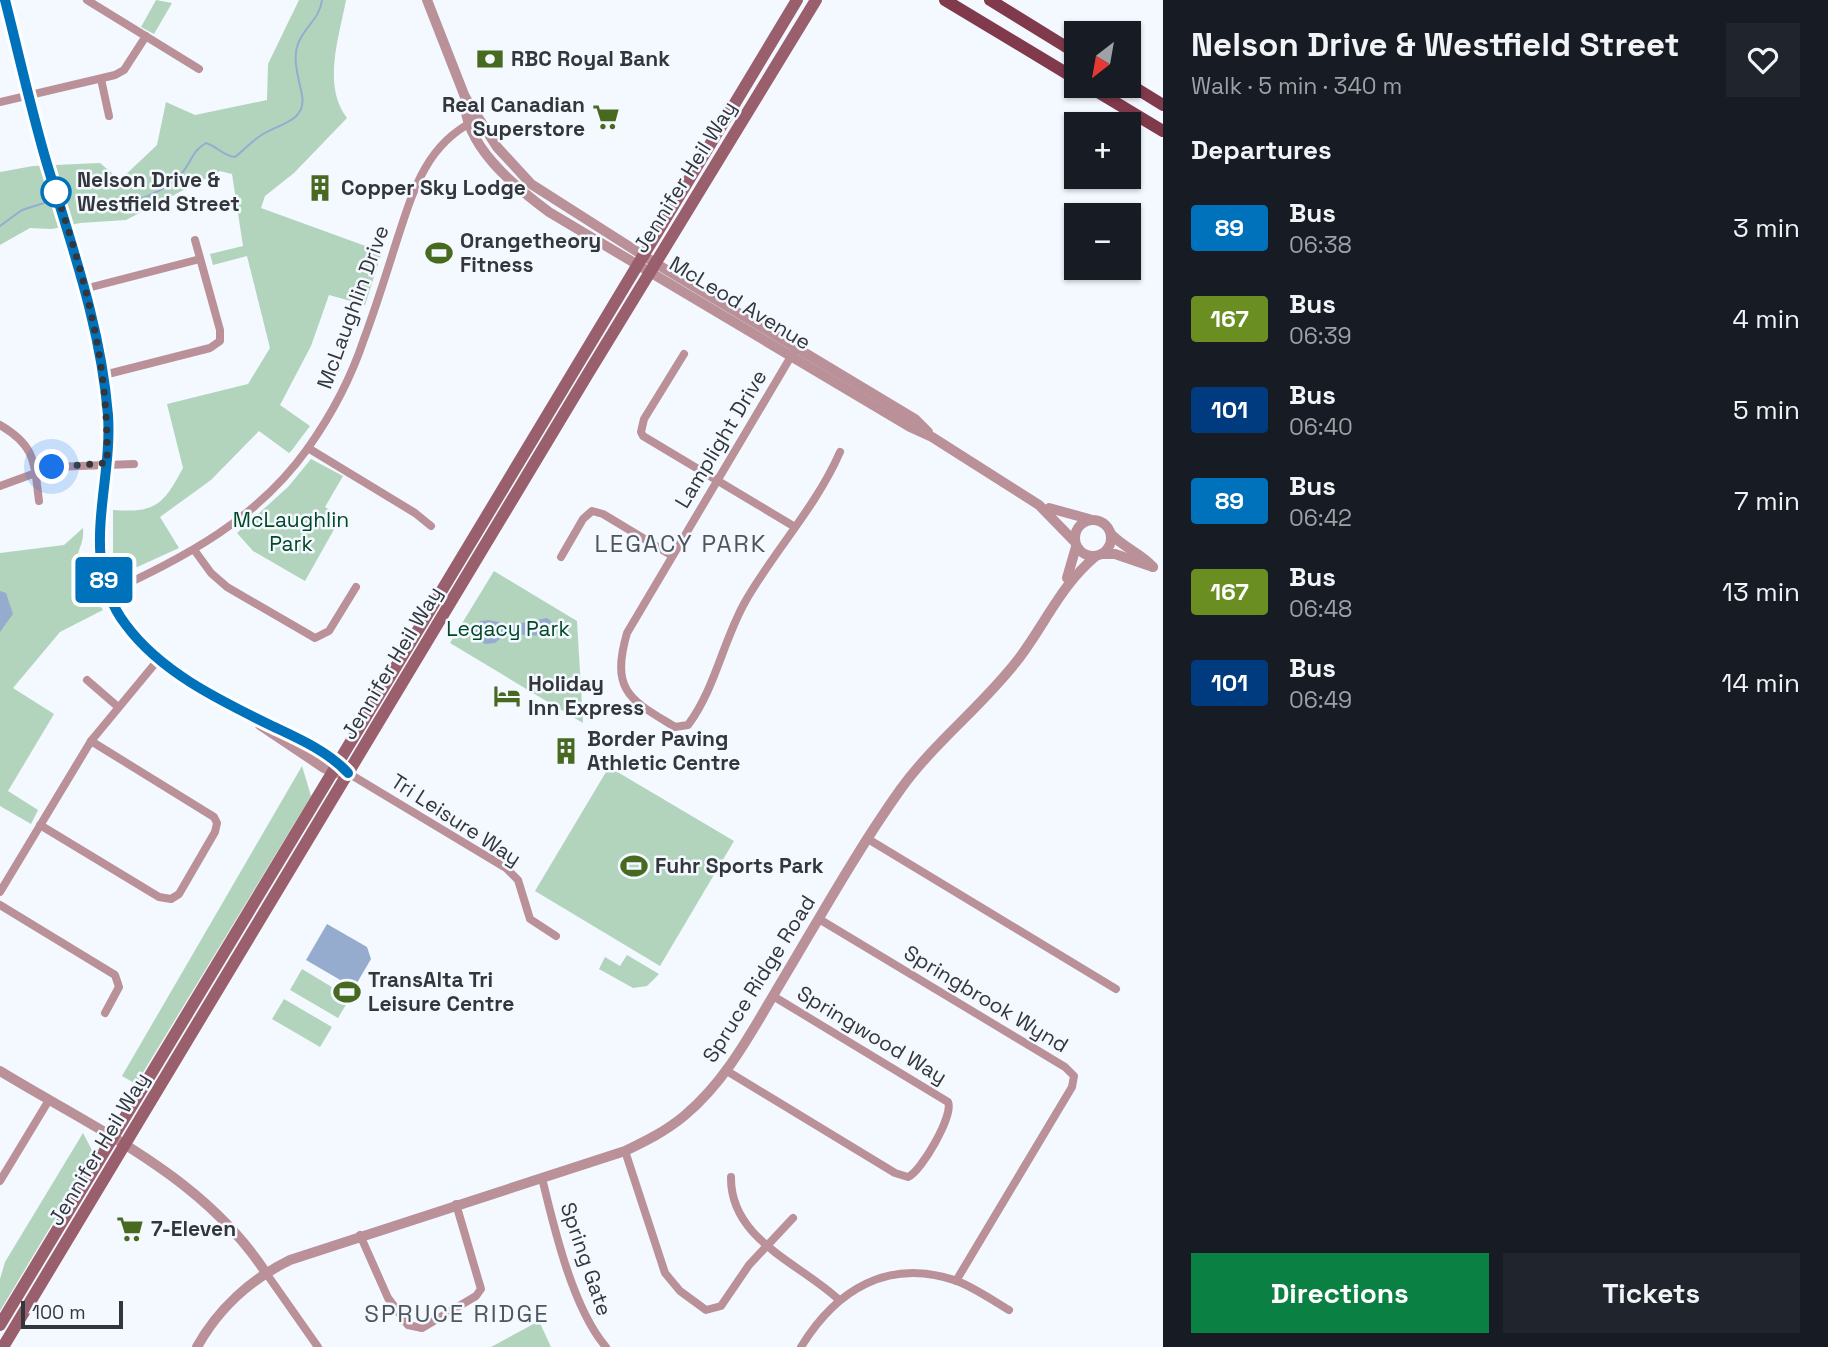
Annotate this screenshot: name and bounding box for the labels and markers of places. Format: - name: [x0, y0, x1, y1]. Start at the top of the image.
- bank icon: RBC Royal Bank: [475, 44, 505, 74]
- place label: RBC Royal Bank: [511, 45, 670, 72]
- place label: Real Canadian Superstore: [442, 91, 585, 142]
- supermarket icon: Real Canadian Superstore: [591, 102, 621, 132]
- place label: Nelson Drive & Westfield Street: [77, 166, 240, 217]
- building icon: Copper Sky Lodge: [305, 173, 335, 203]
- place label: Copper Sky Lodge: [341, 174, 526, 201]
- marker: Nelson Drive & Westfield Street: [41, 177, 71, 207]
- place label: Orangetheory Fitness: [460, 227, 601, 278]
- sports icon: Orangetheory Fitness: [424, 238, 454, 268]
- place label: Holiday Inn Express: [528, 670, 644, 721]
- hotel icon: Holiday Inn Express: [492, 681, 522, 711]
- place label: Border Paving Athletic Centre: [587, 725, 740, 776]
- building icon: Border Paving Athletic Centre: [551, 736, 581, 766]
- sports icon: Fuhr Sports Park: [619, 851, 649, 881]
- place label: Fuhr Sports Park: [655, 852, 824, 879]
- place label: TransAlta Tri Leisure Centre: [368, 966, 514, 1017]
- sports icon: TransAlta Tri Leisure Centre: [332, 977, 362, 1007]
- supermarket icon: 7-Eleven: [115, 1214, 145, 1244]
- place label: 7-Eleven: [151, 1215, 236, 1242]

